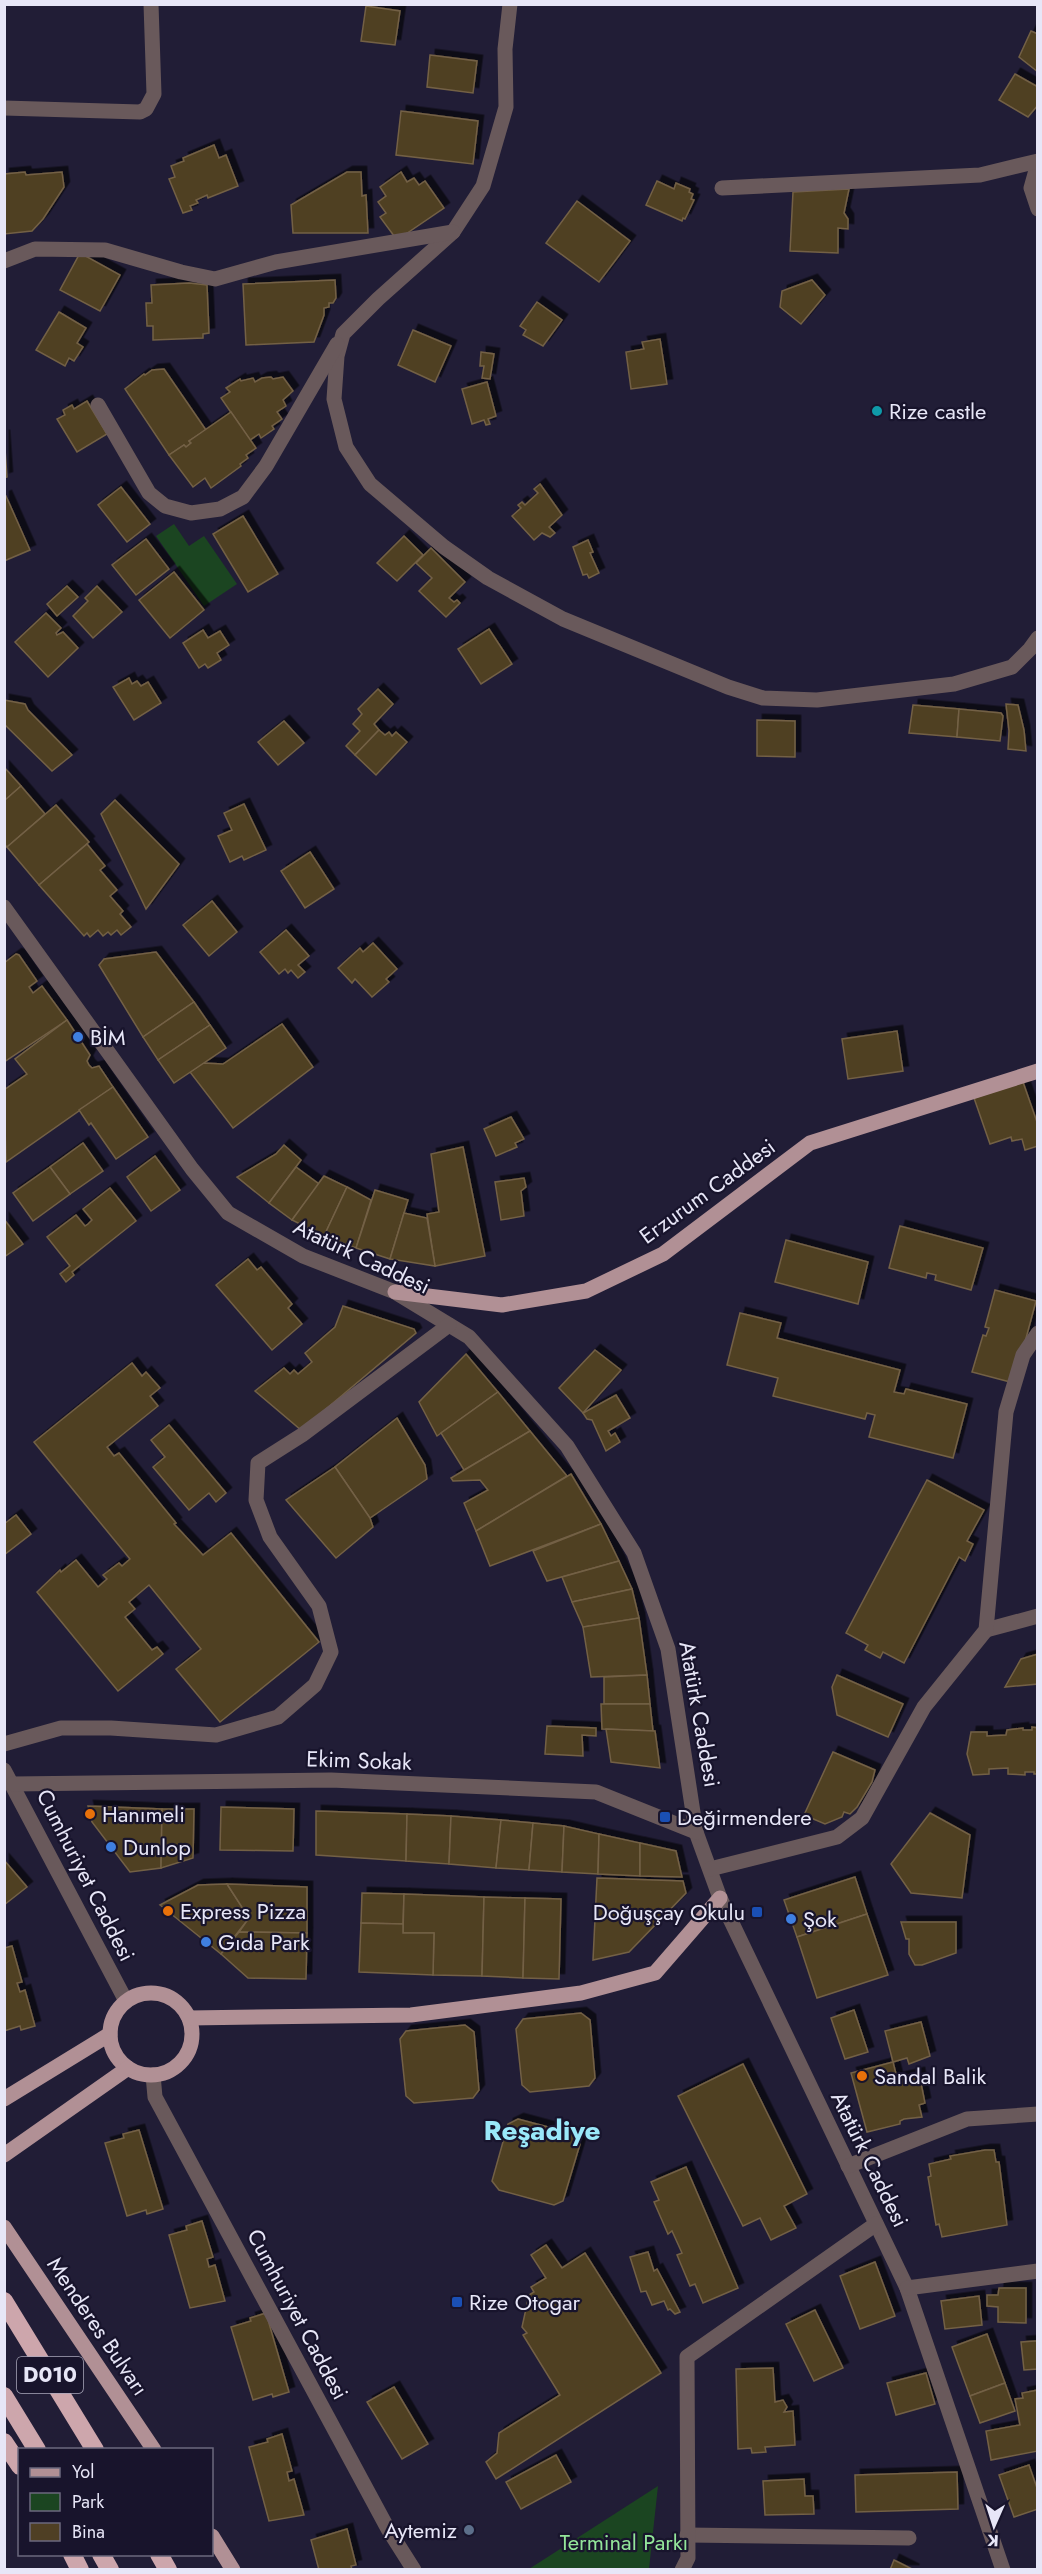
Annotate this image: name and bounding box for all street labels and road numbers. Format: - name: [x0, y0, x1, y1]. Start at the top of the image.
- street label: Erzurum Caddesi: [632, 1131, 782, 1251]
- street label: Atatürk Caddesi: [288, 1210, 436, 1302]
- street label: Atatürk Caddesi: [671, 1638, 729, 1790]
- street label: Ekim Sokak: [306, 1742, 412, 1778]
- street label: Cumhuriyet Caddesi: [29, 1783, 143, 1967]
- street label: Atatürk Caddesi: [823, 2086, 917, 2232]
- street label: Cumhuriyet Caddesi: [239, 2223, 357, 2405]
- street label: Menderes Bulvarı: [40, 2250, 156, 2402]
- road number: D010: [17, 2357, 83, 2393]

